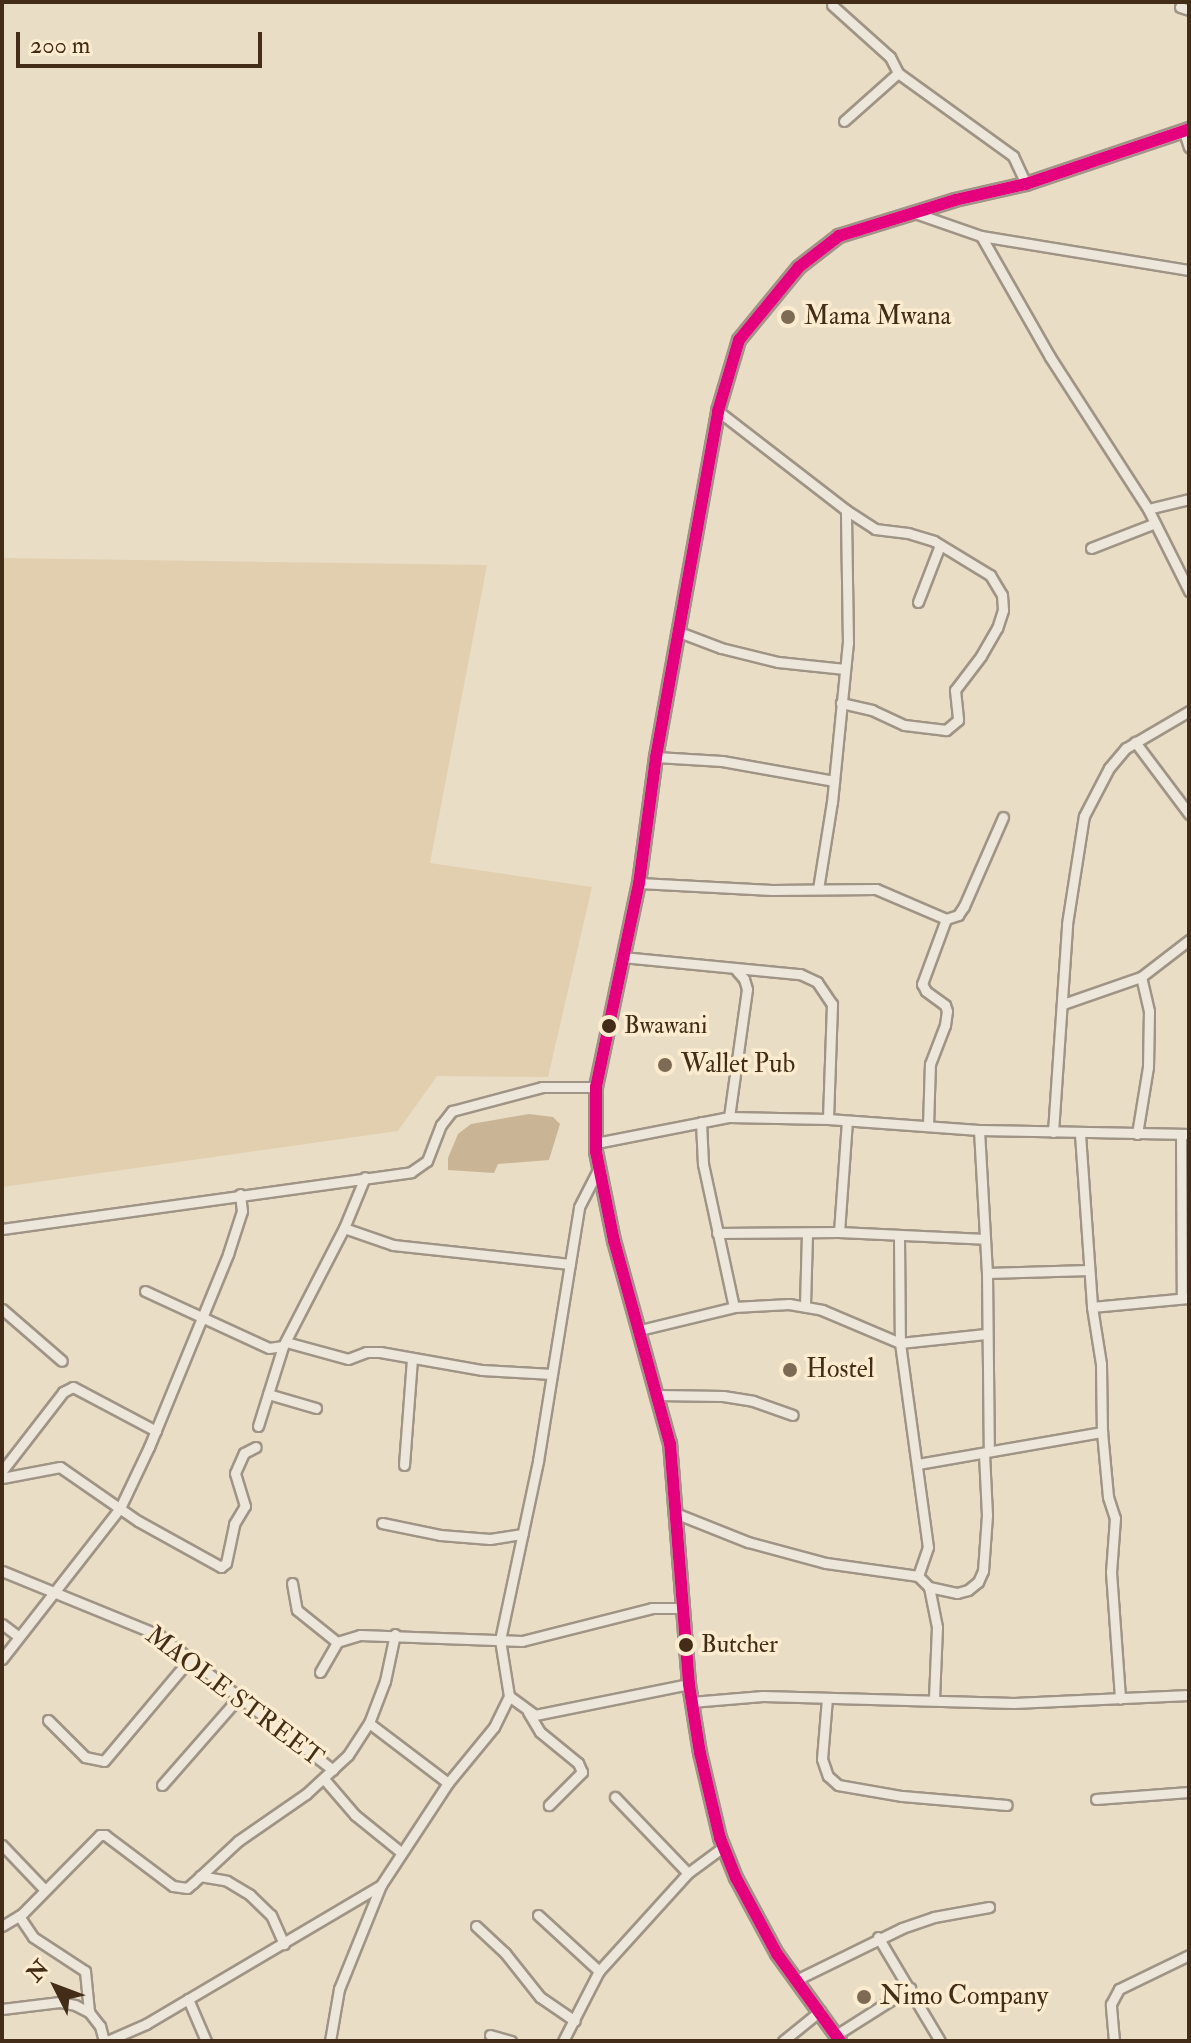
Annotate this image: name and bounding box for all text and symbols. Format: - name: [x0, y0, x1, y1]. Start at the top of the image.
- scale bar: [20, 16, 266, 66]
- text: 200 m: [30, 30, 90, 61]
- place label: Mama Mwana: [804, 301, 951, 333]
- marker: Mama Mwana: [779, 308, 797, 326]
- place label: Bwawani: [624, 1012, 707, 1040]
- marker: Bwawani: [601, 1018, 617, 1034]
- place label: Wallet Pub: [681, 1049, 795, 1081]
- marker: Wallet Pub: [656, 1056, 674, 1074]
- place label: Hostel: [806, 1354, 874, 1386]
- marker: Hostel: [781, 1361, 799, 1379]
- street label: MAOLE STREET: [139, 1620, 329, 1774]
- place label: Butcher: [701, 1631, 778, 1659]
- marker: Butcher: [678, 1637, 694, 1653]
- north arrow: [16, 1947, 96, 2027]
- text: N: [21, 1954, 55, 1988]
- place label: Nimo Company: [880, 1981, 1048, 2013]
- marker: Nimo Company: [855, 1988, 873, 2006]

